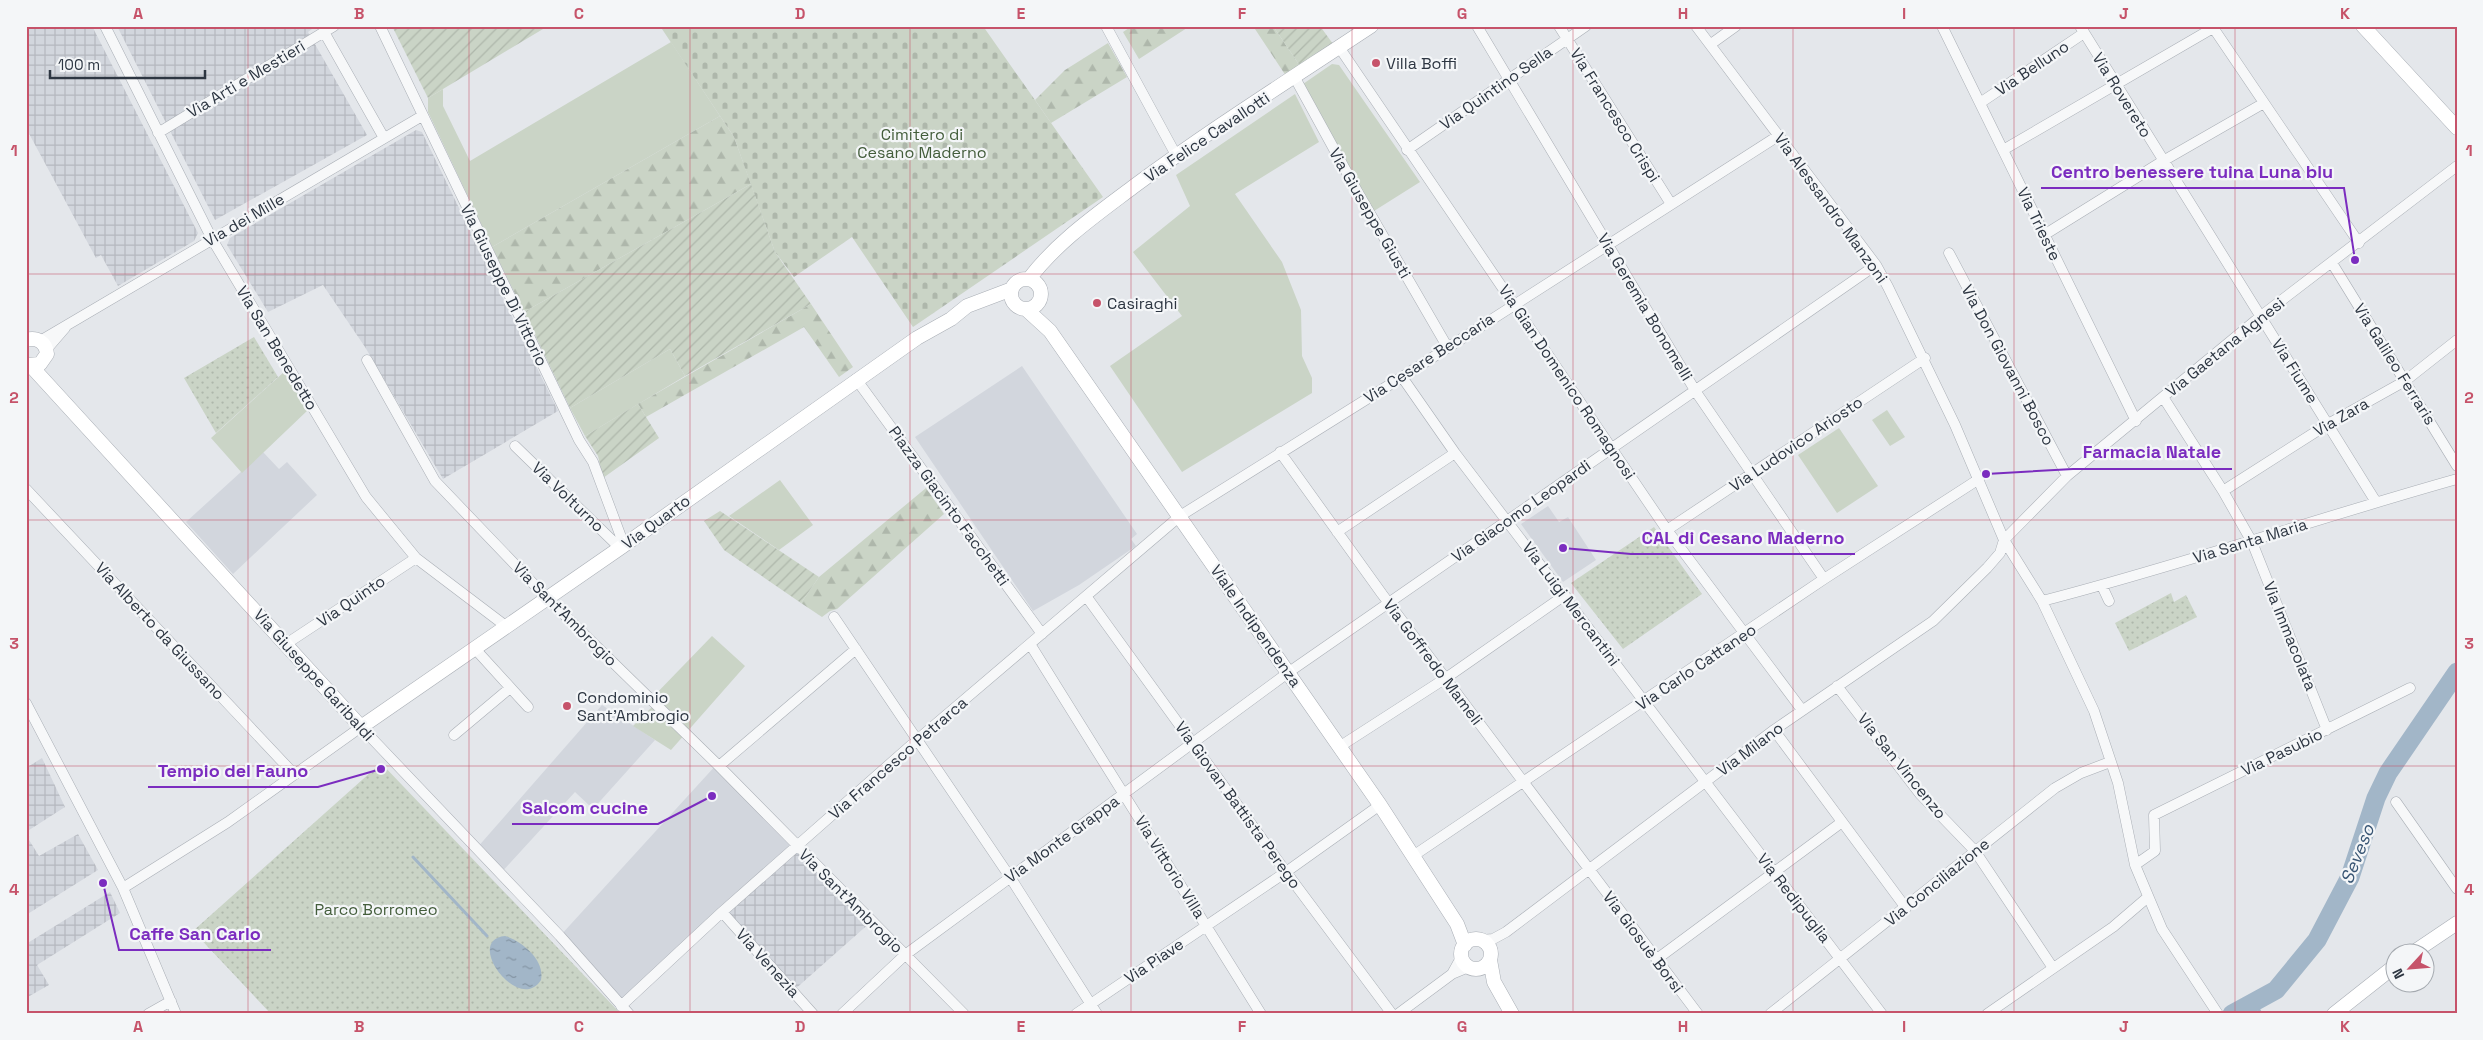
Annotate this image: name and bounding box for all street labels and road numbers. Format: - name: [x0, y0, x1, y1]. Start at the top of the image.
- street label: Via Arti e Mestieri: [183, 35, 309, 123]
- street label: Via Belluno: [1991, 36, 2073, 100]
- street label: Via Quintino Sella: [1436, 41, 1556, 135]
- street label: Via Francesco Crispi: [1565, 44, 1665, 186]
- street label: Via Rovereto: [2088, 49, 2156, 141]
- street label: Via Felice Cavallotti: [1140, 87, 1274, 187]
- street label: Via Alessandro Manzoni: [1769, 129, 1893, 287]
- street label: Via Giuseppe Giusti: [1324, 144, 1416, 282]
- street label: Via Trieste: [2012, 184, 2066, 264]
- street label: Via dei Mille: [200, 188, 288, 252]
- street label: Via Giuseppe Di Vittorio: [456, 200, 552, 370]
- street label: Via Geremia Bonomelli: [1593, 229, 1697, 385]
- street label: Via Gian Domenico Romagnosi: [1494, 280, 1640, 484]
- street label: Via Don Giovanni Bosco: [1957, 281, 2059, 449]
- street label: Via San Benedetto: [232, 282, 322, 414]
- street label: Via Gaetana Agnesi: [2161, 293, 2289, 401]
- street label: Via Galileo Ferraris: [2349, 299, 2441, 429]
- street label: Via Cesare Beccaria: [1360, 308, 1498, 408]
- street label: Via Fiume: [2267, 335, 2323, 407]
- street label: Via Ludovico Ariosto: [1725, 392, 1867, 496]
- street label: Via Zara: [2310, 393, 2372, 441]
- street label: Piazza Giacinto Facchetti: [884, 422, 1014, 590]
- street label: Via Giacomo Leopardi: [1447, 455, 1595, 567]
- street label: Via Volturno: [527, 457, 609, 537]
- street label: Via Quarto: [618, 490, 694, 554]
- street label: Via Santa Maria: [2190, 514, 2310, 568]
- street label: Via Luigi Mercantini: [1517, 538, 1625, 670]
- street label: Via Sant'Ambrogio: [508, 557, 622, 671]
- street label: Via Alberto da Giussano: [90, 558, 230, 704]
- street label: Viale Indipendenza: [1206, 561, 1306, 691]
- street label: Via Quinto: [313, 570, 389, 632]
- street label: Via Immacolata: [2259, 578, 2321, 694]
- street label: Via Goffredo Mameli: [1379, 595, 1487, 729]
- street label: Via Giuseppe Garibaldi: [249, 604, 379, 746]
- street label: Via Carlo Cattaneo: [1632, 619, 1760, 715]
- street label: Via Francesco Petrarca: [824, 692, 972, 824]
- street label: Via San Vincenzo: [1853, 709, 1951, 823]
- street label: Via Giovan Battista Perego: [1170, 717, 1306, 893]
- street label: Via Milano: [1713, 717, 1787, 781]
- street label: Via Pasubio: [2238, 723, 2326, 781]
- street label: Via Monte Grappa: [1001, 790, 1123, 888]
- street label: Via Vittorio Villa: [1130, 812, 1210, 922]
- street label: Via Conciliazione: [1880, 833, 1994, 931]
- street label: Via Sant'Ambrogio: [794, 844, 908, 958]
- street label: Via Redipuglia: [1752, 849, 1836, 947]
- street label: Via Giosuè Borsi: [1598, 887, 1688, 997]
- street label: Via Venezia: [731, 924, 805, 1002]
- street label: Via Piave: [1120, 934, 1188, 988]

